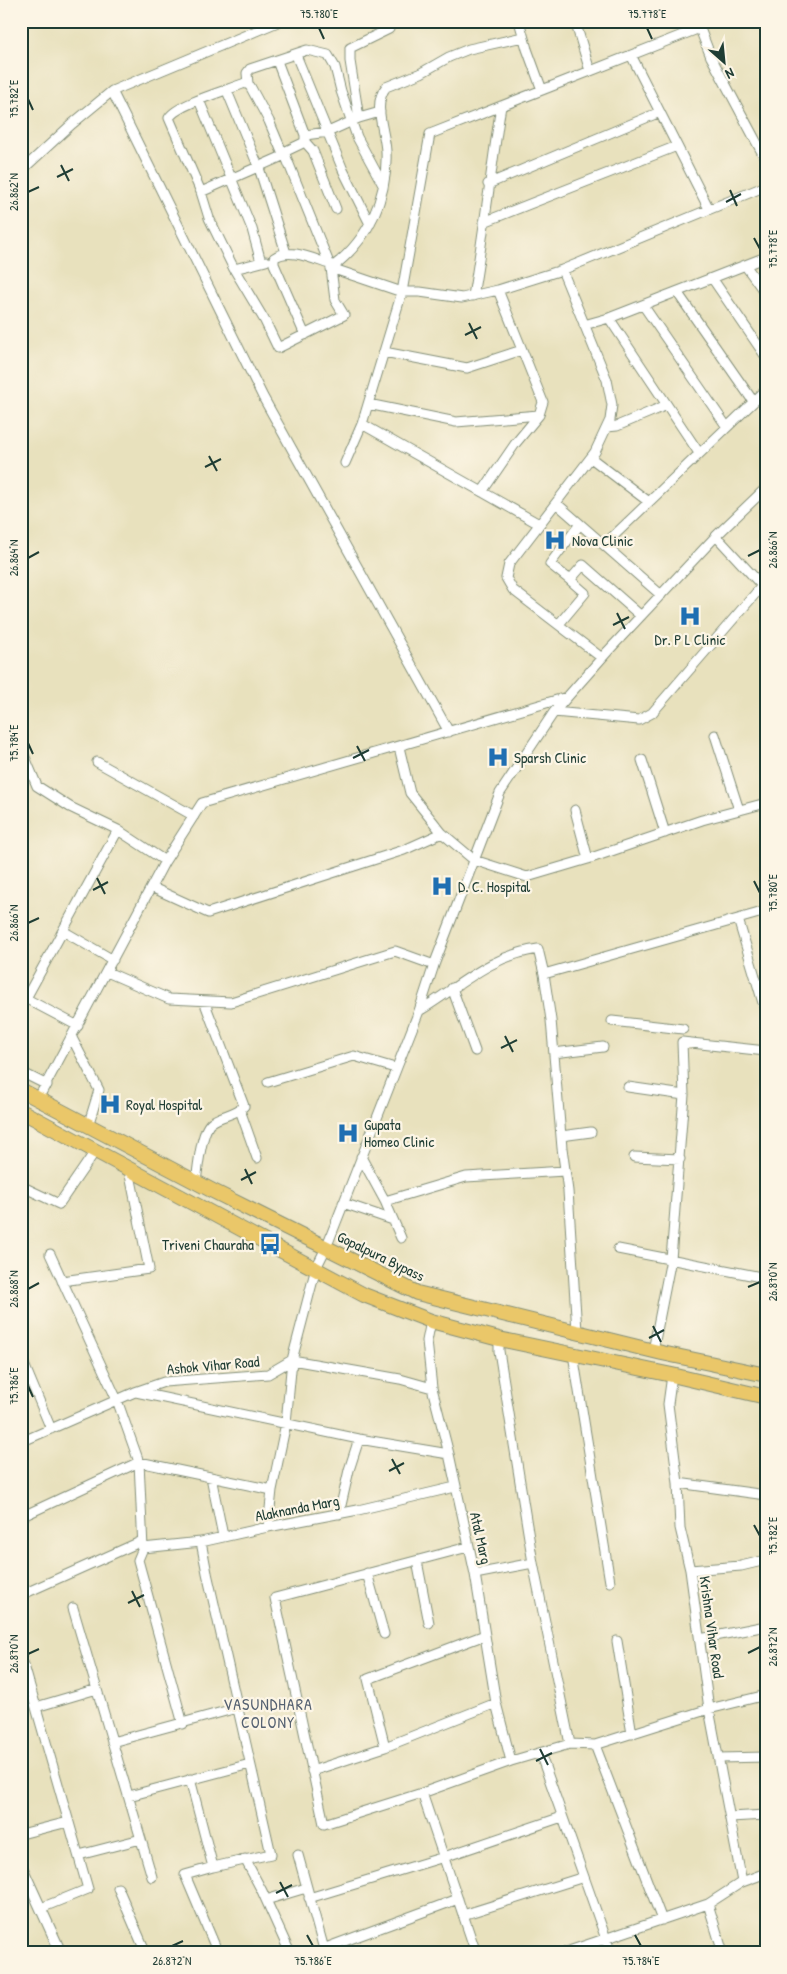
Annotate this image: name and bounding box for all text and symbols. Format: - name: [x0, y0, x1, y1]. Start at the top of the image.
- text: 75.780°E: [300, 5, 339, 22]
- text: 75.778°E: [628, 5, 667, 22]
- north arrow: [700, 38, 750, 88]
- text: N: [722, 64, 738, 84]
- text: 75.782°E: [5, 79, 22, 118]
- text: 26.862°N: [5, 173, 22, 211]
- text: 75.778°E: [764, 229, 781, 268]
- hospital icon: Nova Clinic: [542, 527, 568, 553]
- place label: Nova Clinic: [572, 530, 633, 551]
- text: 26.866°N: [764, 532, 781, 568]
- text: 26.864°N: [5, 540, 22, 576]
- hospital icon: Dr. P L Clinic: [677, 603, 703, 629]
- place label: Dr. P L Clinic: [655, 629, 726, 650]
- text: 75.784°E: [5, 724, 22, 762]
- hospital icon: Sparsh Clinic: [485, 744, 511, 770]
- place label: Sparsh Clinic: [514, 747, 586, 768]
- hospital icon: D. C. Hospital: [429, 873, 455, 899]
- text: 75.780°E: [764, 873, 781, 912]
- place label: D. C. Hospital: [458, 876, 530, 897]
- text: 26.866°N: [5, 905, 22, 941]
- hospital icon: Royal Hospital: [97, 1091, 123, 1117]
- place label: Royal Hospital: [126, 1094, 202, 1115]
- place label: Gupata Homeo Clinic: [364, 1114, 434, 1152]
- hospital icon: Gupata Homeo Clinic: [335, 1120, 361, 1146]
- street label: Gopalpura Bypass: [334, 1226, 428, 1286]
- bus stop icon: Triveni Chauraha: [257, 1231, 283, 1257]
- place label: Triveni Chauraha: [162, 1234, 254, 1255]
- text: 26.870°N: [764, 1263, 781, 1301]
- text: 26.868°N: [5, 1270, 22, 1308]
- street label: Ashok Vihar Road: [166, 1350, 260, 1380]
- text: 75.786°E: [5, 1367, 22, 1405]
- street label: Alaknanda Marg: [253, 1489, 341, 1526]
- street label: Atal Marg: [465, 1510, 497, 1567]
- text: 75.782°E: [764, 1516, 781, 1555]
- street label: Krishna Vihar Road: [694, 1575, 730, 1680]
- text: 26.872°N: [764, 1628, 781, 1666]
- text: 26.870°N: [5, 1635, 22, 1673]
- district label: VASUNDHARA COLONY: [223, 1693, 313, 1733]
- text: 26.872°N: [153, 1952, 191, 1969]
- text: 75.786°E: [294, 1952, 332, 1969]
- text: 75.784°E: [622, 1952, 660, 1969]

